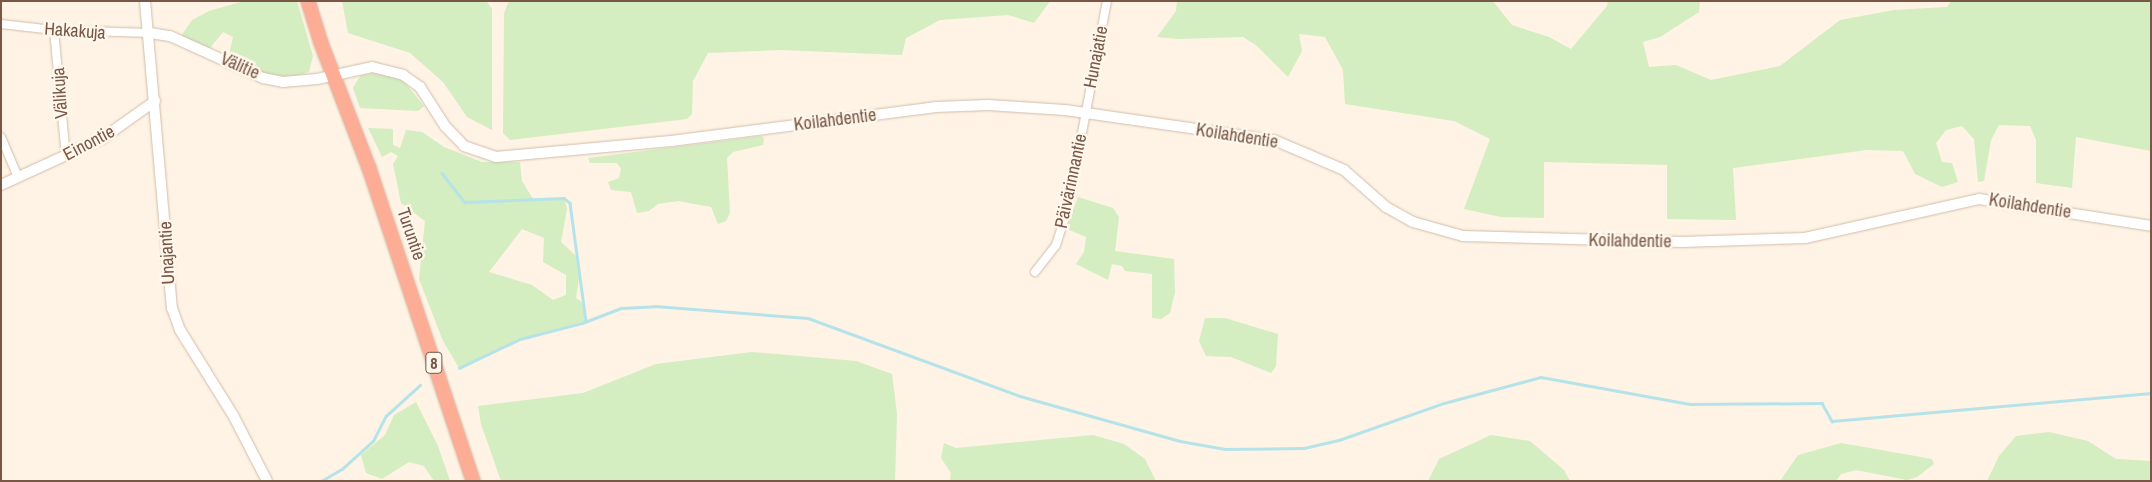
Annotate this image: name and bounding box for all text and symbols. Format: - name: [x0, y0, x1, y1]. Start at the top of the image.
- street label: Hakakuja: [44, 18, 106, 44]
- street label: Hunajatie: [1079, 24, 1113, 90]
- street label: Välitie: [217, 48, 263, 84]
- street label: Välikuja: [47, 67, 73, 119]
- street label: Koilahdentie: [793, 104, 877, 136]
- street label: Koilahdentie: [1194, 119, 1280, 153]
- street label: Einontie: [60, 121, 118, 165]
- street label: Päivärinnantie: [1050, 132, 1092, 230]
- street label: Koilahdentie: [1987, 189, 2073, 223]
- street label: Turuntie: [392, 205, 430, 263]
- street label: Unajantie: [155, 221, 179, 285]
- street label: Koilahdentie: [1588, 229, 1672, 253]
- road number: 8: [425, 349, 443, 376]

